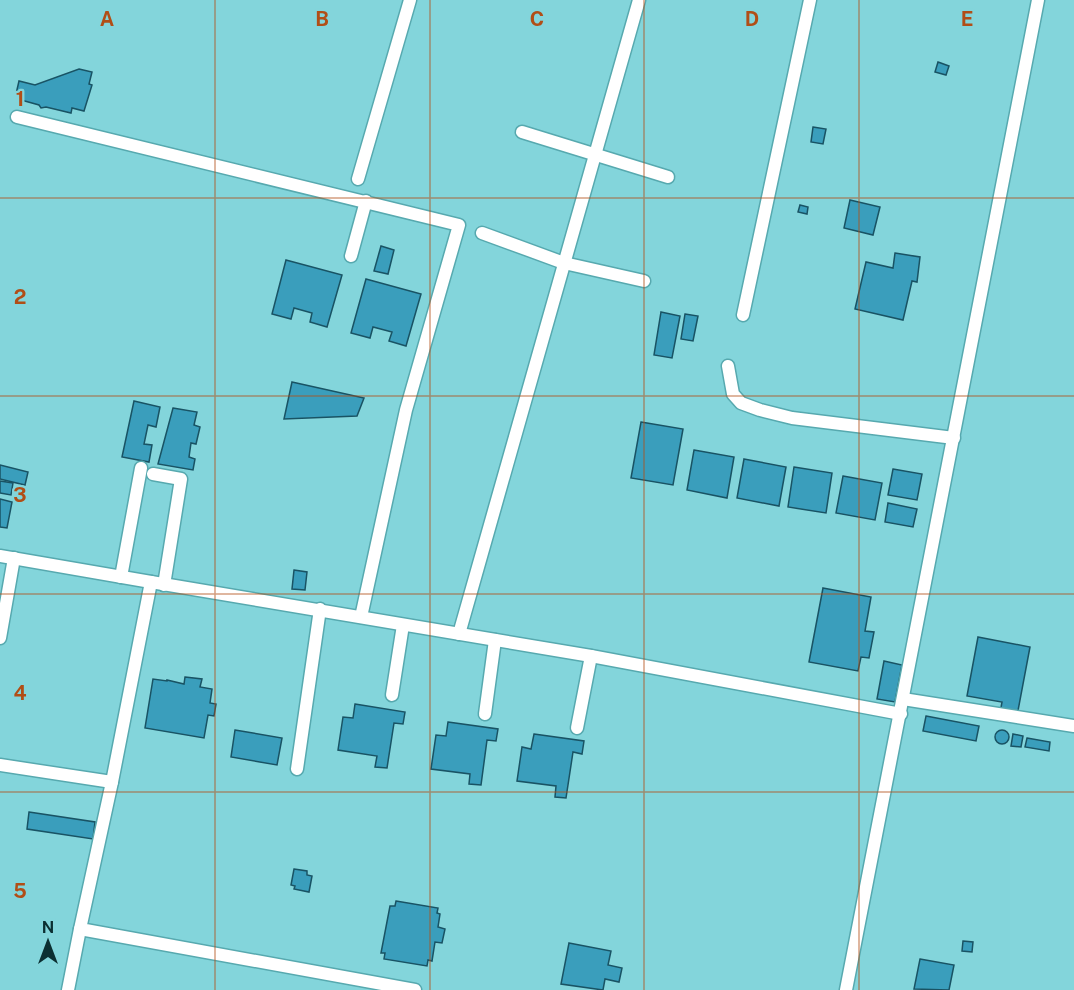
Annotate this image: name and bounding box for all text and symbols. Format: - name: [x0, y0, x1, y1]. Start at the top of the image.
- text: A: [100, 7, 114, 31]
- text: B: [315, 7, 329, 31]
- text: C: [530, 7, 544, 31]
- text: D: [745, 7, 759, 31]
- text: E: [961, 7, 973, 31]
- text: 1: [16, 87, 24, 111]
- text: 2: [14, 285, 26, 309]
- text: 3: [13, 483, 27, 507]
- text: 4: [13, 681, 27, 705]
- text: 5: [13, 879, 27, 903]
- north arrow: [18, 912, 78, 972]
- text: N: [42, 918, 54, 937]

